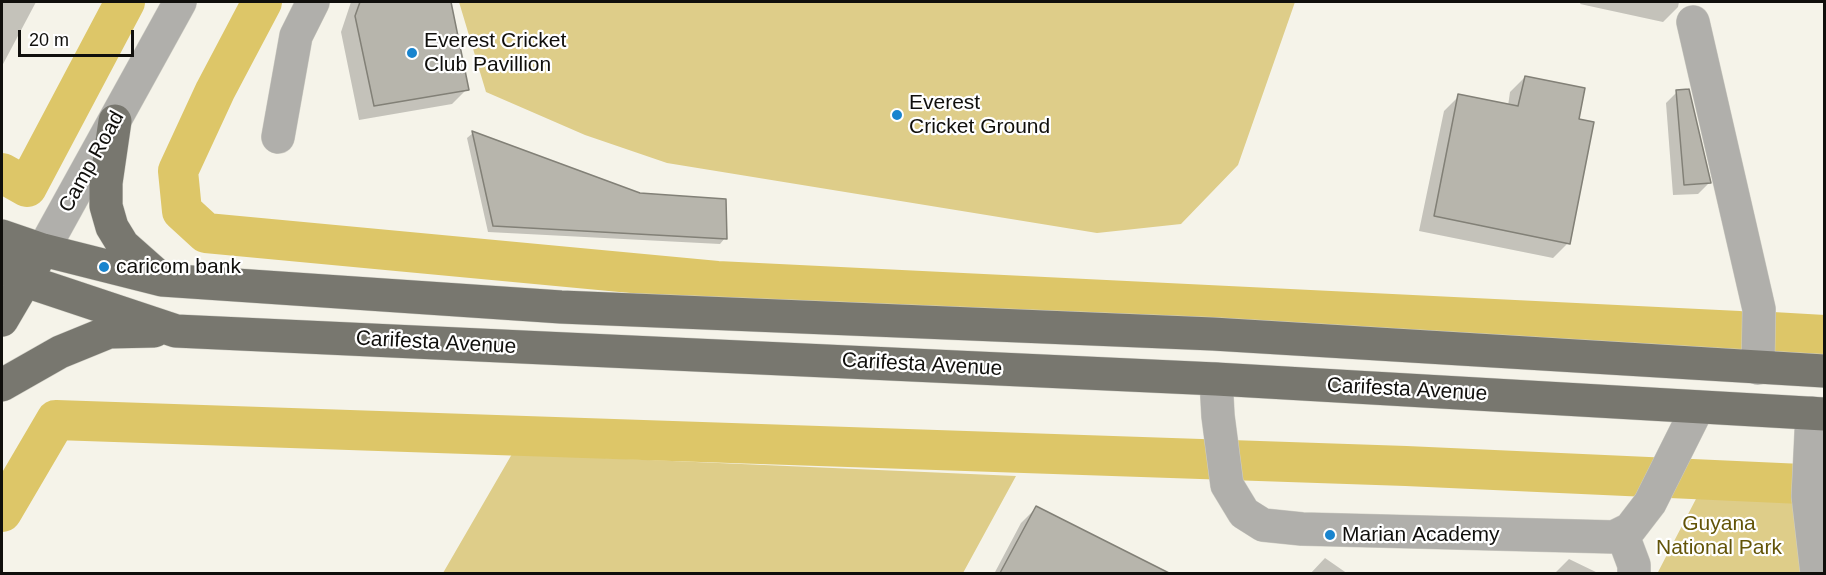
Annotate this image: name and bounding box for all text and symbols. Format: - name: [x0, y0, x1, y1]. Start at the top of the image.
- scale bar: [21, 18, 136, 56]
- place label: Everest Cricket Club Pavillion: [424, 28, 566, 78]
- text: 20 m: [29, 30, 69, 50]
- marker: Everest Cricket Club Pavillion: [405, 46, 419, 60]
- place label: Everest Cricket Ground: [909, 90, 1050, 140]
- street label: Camp Road: [54, 107, 130, 217]
- marker: Everest Cricket Ground: [890, 108, 904, 122]
- place label: caricom bank: [116, 254, 241, 280]
- marker: caricom bank: [97, 260, 111, 274]
- street label: Carifesta Avenue: [355, 326, 517, 360]
- street label: Carifesta Avenue: [841, 348, 1003, 382]
- street label: Carifesta Avenue: [1326, 373, 1488, 407]
- park label: Guyana National Park: [1656, 511, 1782, 561]
- place label: Marian Academy: [1342, 522, 1500, 548]
- marker: Marian Academy: [1323, 528, 1337, 542]

